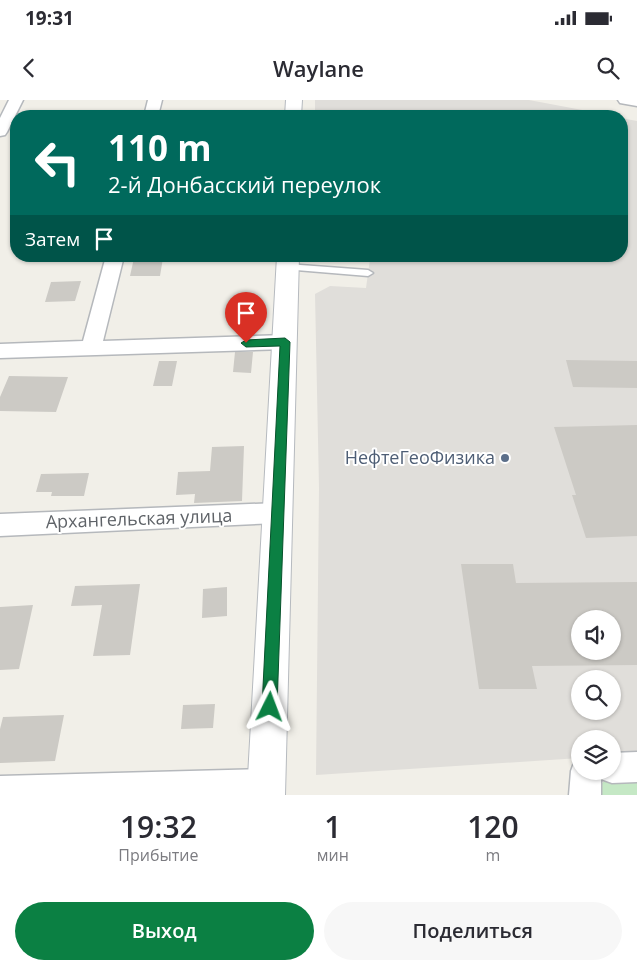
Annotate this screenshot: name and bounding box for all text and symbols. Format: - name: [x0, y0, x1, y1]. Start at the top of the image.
- text: 19:31: [25, 5, 74, 31]
- text: Waylane: [273, 53, 364, 83]
- icon: back: [15, 54, 43, 82]
- icon: search: [594, 54, 622, 82]
- text: 110 m: [108, 124, 212, 171]
- icon: left: [25, 130, 90, 195]
- text: 2-й Донбасский переулок: [108, 169, 381, 199]
- icon: arrive: [90, 225, 118, 253]
- text: Затем: [25, 226, 80, 252]
- pin: [225, 292, 267, 343]
- icon: arrive: [232, 299, 260, 327]
- place label: НефтеГеоФизика: [345, 445, 495, 469]
- marker: НефтеГеоФизика: [499, 452, 511, 464]
- street label: Архангельская улица: [45, 503, 233, 533]
- map controls: [571, 610, 621, 780]
- button: sound: [571, 610, 621, 660]
- button: search: [571, 670, 621, 720]
- position arrow: [243, 680, 295, 732]
- button: layers: [571, 730, 621, 780]
- text: 19:32: [120, 806, 197, 847]
- text: 1: [324, 806, 341, 847]
- text: 120: [467, 806, 519, 847]
- text: Прибытие: [118, 844, 198, 866]
- text: мин: [317, 844, 349, 866]
- text: m: [486, 844, 500, 866]
- button: Выход: [15, 902, 314, 960]
- button: Поделиться: [324, 902, 622, 960]

